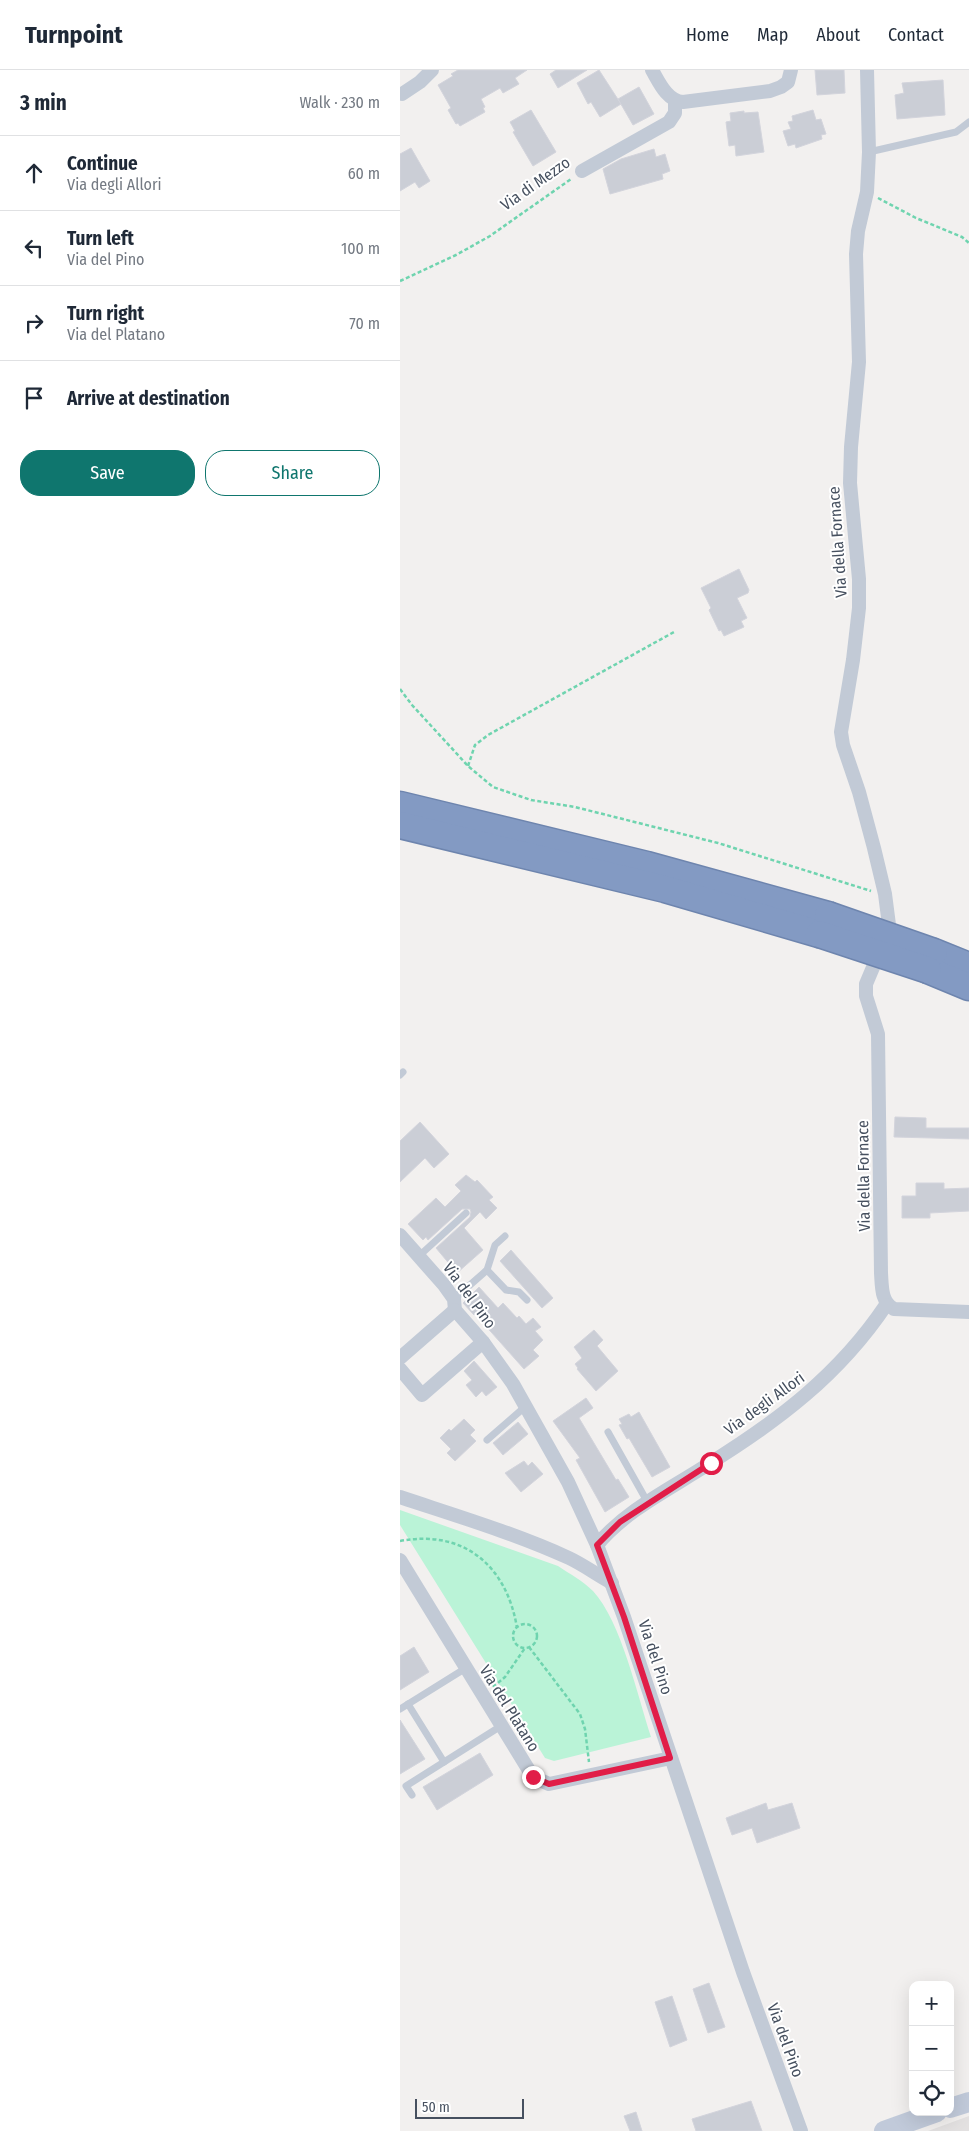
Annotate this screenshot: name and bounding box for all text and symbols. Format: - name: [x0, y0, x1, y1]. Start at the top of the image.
- text: Turnpoint: [25, 21, 123, 49]
- text: Home: [686, 24, 729, 46]
- text: Map: [757, 24, 788, 46]
- text: About: [816, 24, 860, 46]
- text: Contact: [888, 24, 944, 46]
- text: 3 min: [20, 90, 67, 116]
- text: Walk · 230 m: [300, 93, 380, 112]
- text: Continue: [67, 152, 138, 175]
- street label: Via di Mezzo: [497, 153, 574, 214]
- icon: ahead: [20, 159, 48, 187]
- text: 60 m: [348, 164, 380, 183]
- text: Via degli Allori: [67, 175, 162, 194]
- text: Turn left: [67, 227, 134, 250]
- icon: left: [20, 234, 48, 262]
- text: 100 m: [341, 239, 380, 258]
- text: Via del Pino: [67, 250, 145, 269]
- text: Turn right: [67, 302, 144, 325]
- icon: right: [20, 309, 48, 337]
- text: 70 m: [349, 314, 380, 333]
- text: Via del Platano: [67, 325, 165, 344]
- icon: arrive: [20, 384, 48, 412]
- text: Arrive at destination: [67, 387, 230, 410]
- button: Save: [20, 450, 195, 496]
- button: Share: [205, 450, 380, 496]
- street label: Via della Fornace: [824, 486, 851, 598]
- street label: Via della Fornace: [853, 1120, 874, 1232]
- street label: Via del Pino: [439, 1258, 500, 1332]
- street label: Via degli Allori: [720, 1368, 808, 1439]
- route start: [700, 1452, 723, 1475]
- street label: Via del Pino: [635, 1617, 677, 1697]
- street label: Via del Platano: [475, 1662, 544, 1755]
- route end: [522, 1766, 545, 1789]
- map controls: [909, 1981, 954, 2116]
- button: +: [909, 1981, 954, 2026]
- street label: Via del Pino: [763, 2001, 808, 2080]
- button: −: [909, 2026, 954, 2071]
- button: locate: [909, 2071, 954, 2116]
- scale bar: [415, 2096, 524, 2119]
- text: 50 m: [422, 2099, 450, 2116]

